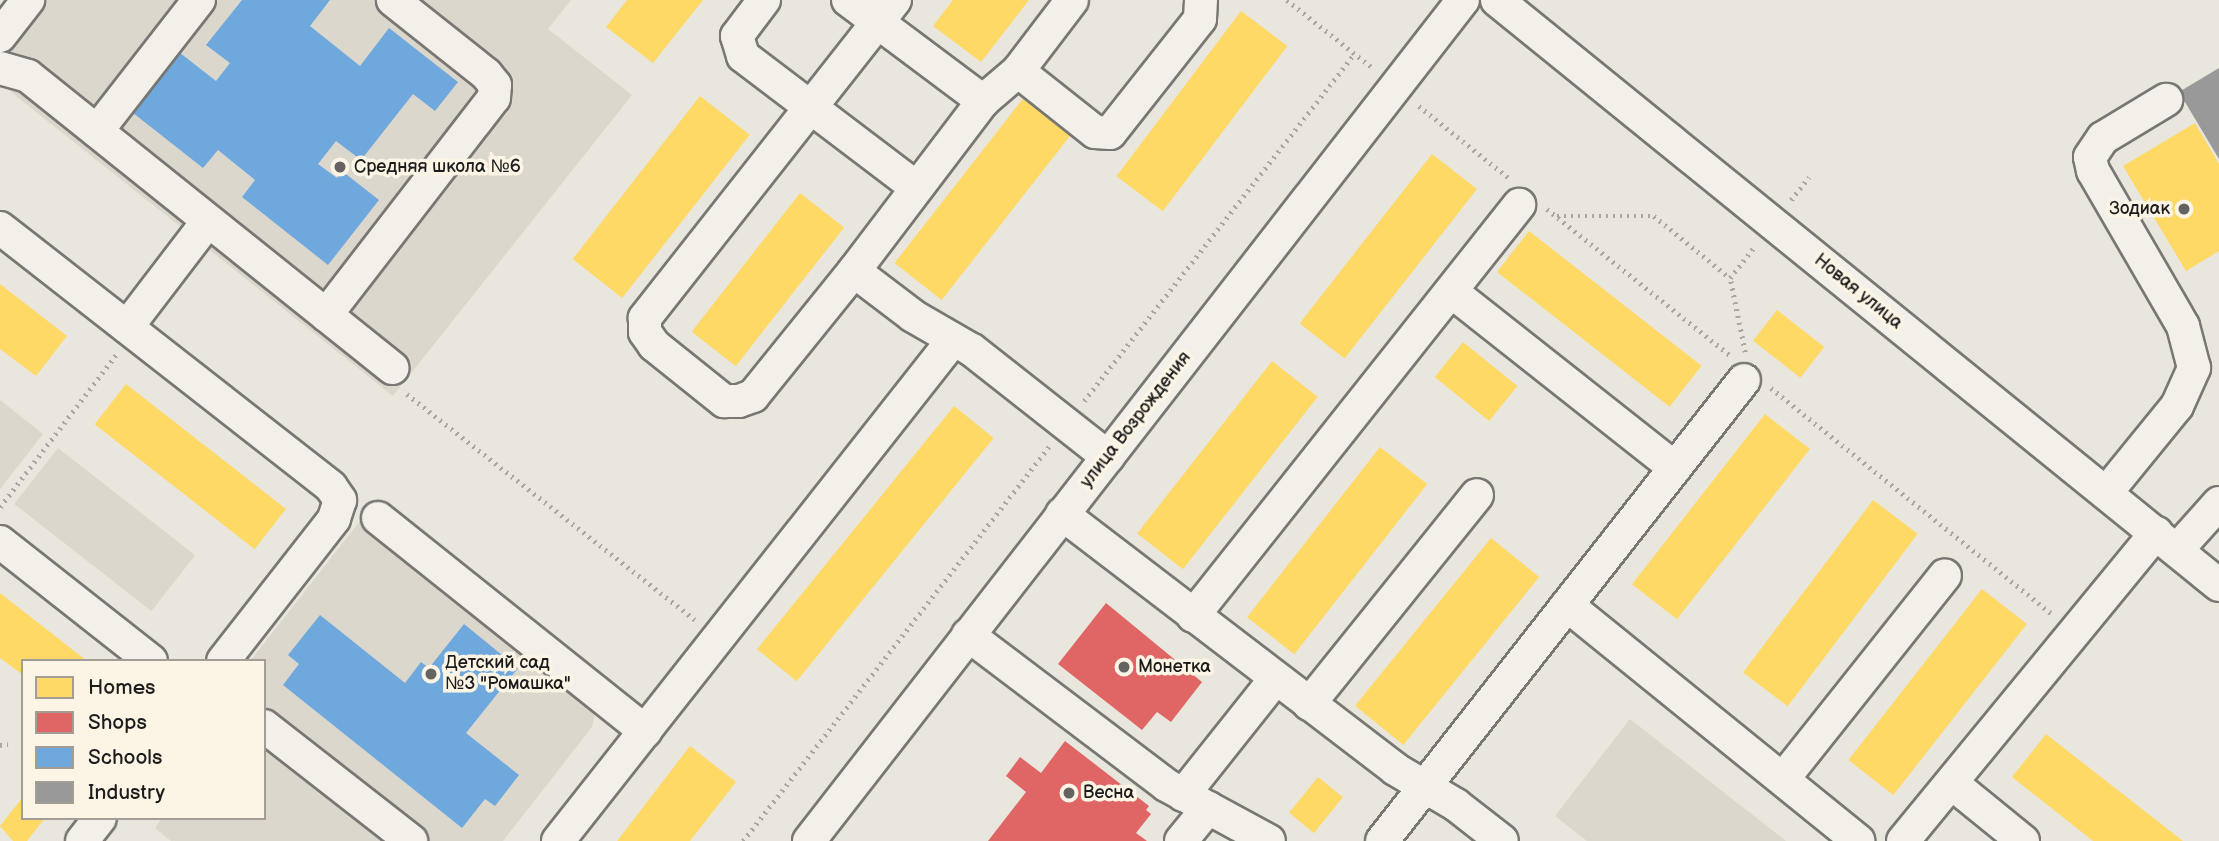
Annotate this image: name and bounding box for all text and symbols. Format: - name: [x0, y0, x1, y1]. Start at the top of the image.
- place label: Средняя школа №6: [354, 156, 521, 178]
- marker: Средняя школа №6: [332, 159, 348, 175]
- place label: Зодиак: [2109, 198, 2170, 220]
- marker: Зодиак: [2176, 201, 2192, 217]
- street label: Новая улица: [1809, 250, 1907, 334]
- street label: улица Возрождения: [1076, 348, 1196, 492]
- place label: Детский сад №3 "Ромашка": [445, 653, 571, 696]
- place label: Монетка: [1138, 656, 1211, 678]
- legend: [21, 659, 266, 820]
- marker: Монетка: [1116, 659, 1132, 675]
- marker: Детский сад №3 "Ромашка": [423, 666, 439, 682]
- text: Homes: [88, 675, 156, 700]
- text: Shops: [88, 710, 147, 735]
- text: Schools: [88, 745, 162, 770]
- text: Industry: [88, 780, 165, 805]
- place label: Весна: [1083, 782, 1134, 804]
- marker: Весна: [1061, 785, 1077, 801]

